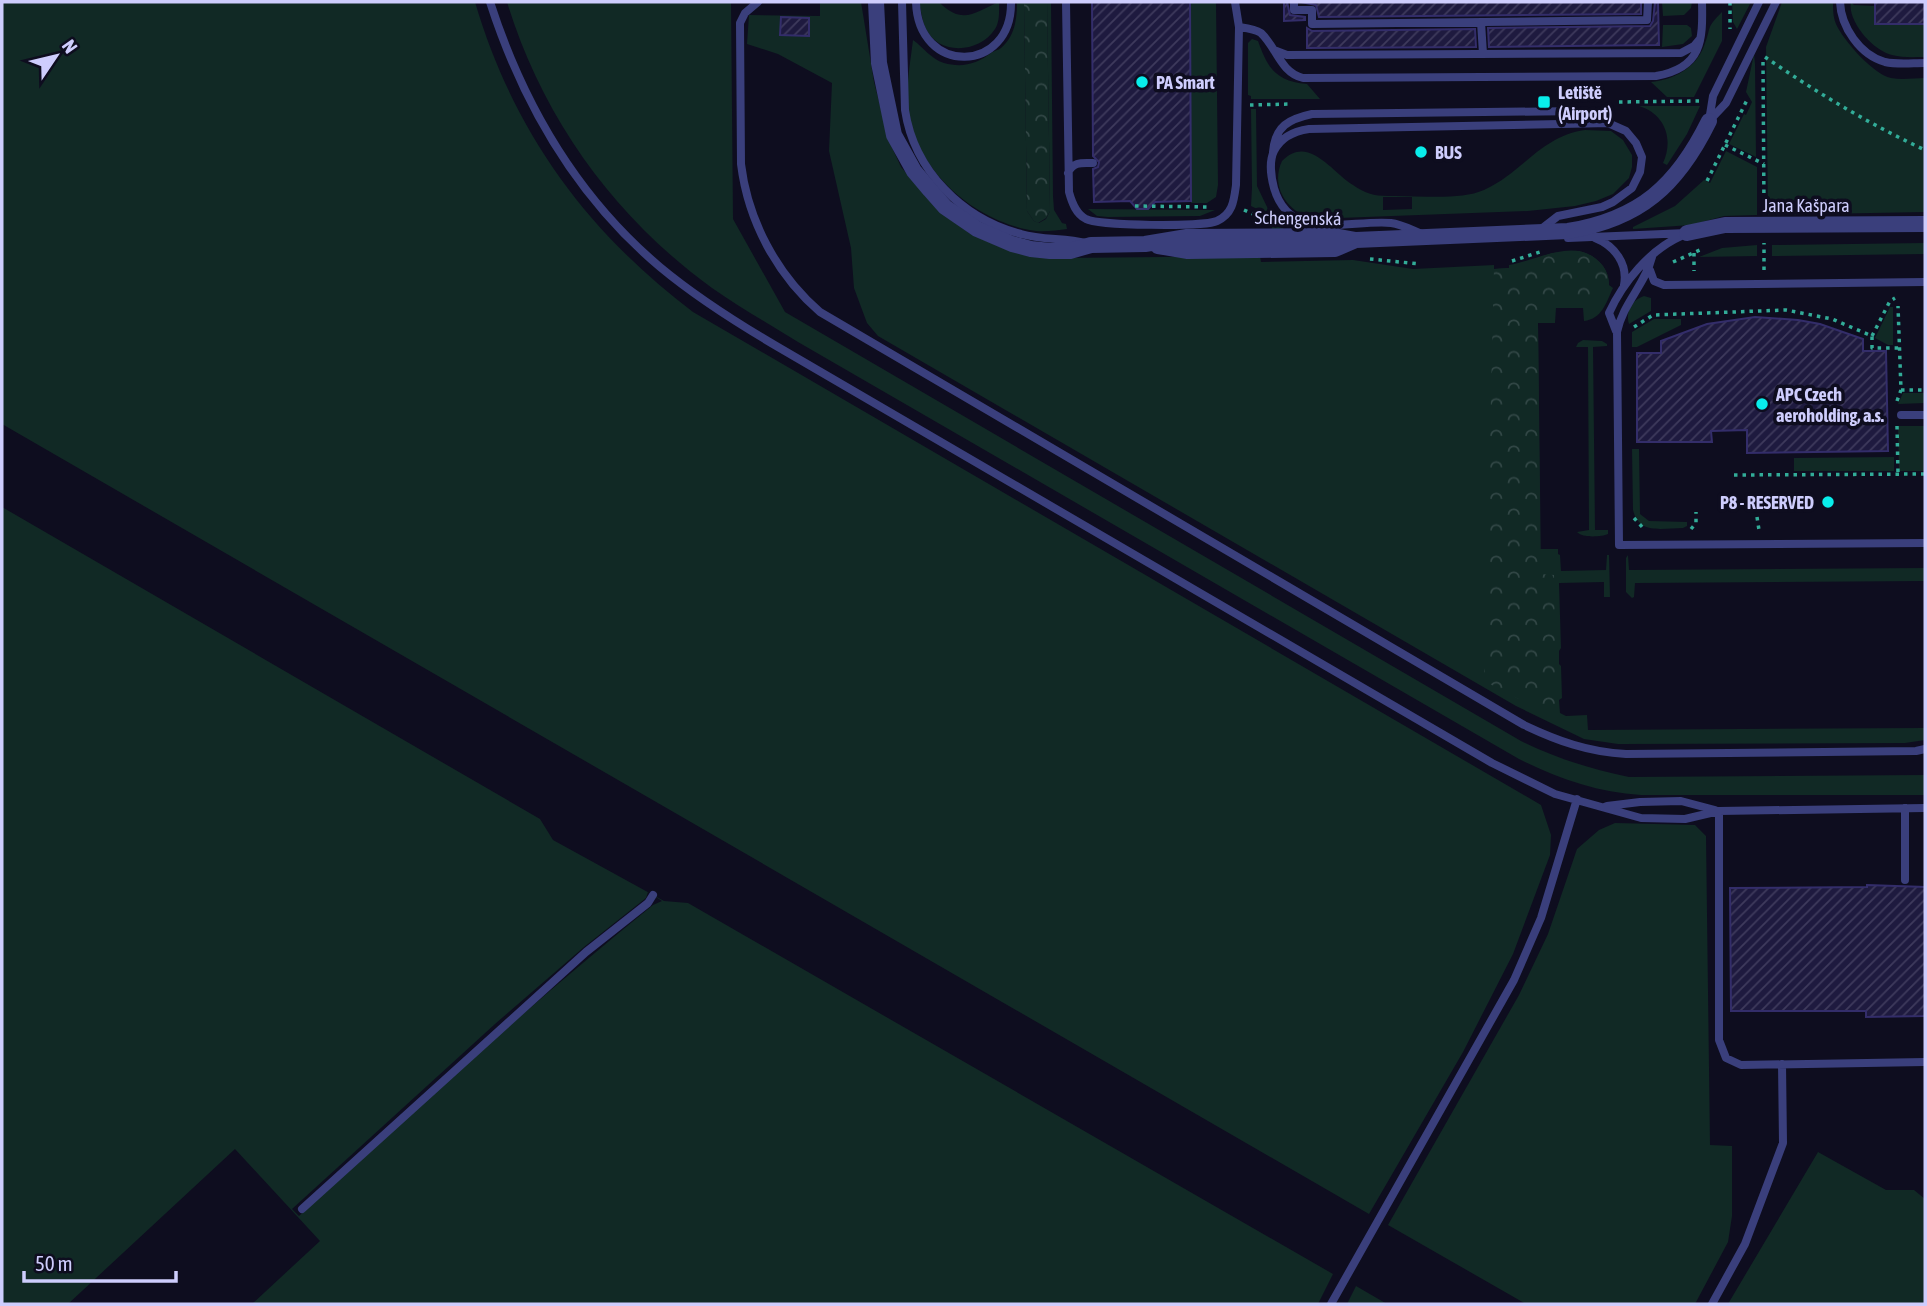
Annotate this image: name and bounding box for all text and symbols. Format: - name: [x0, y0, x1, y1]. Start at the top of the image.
- north arrow: [21, 21, 91, 91]
- text: N: [58, 35, 82, 57]
- place label: PA Smart: [1156, 72, 1215, 93]
- marker: PA Smart: [1134, 74, 1150, 90]
- place label: Letiště (Airport): [1558, 82, 1612, 124]
- marker: Letiště (Airport): [1536, 94, 1552, 110]
- place label: BUS: [1435, 142, 1462, 163]
- marker: BUS: [1413, 144, 1429, 160]
- street label: Jana Kašpara: [1762, 195, 1850, 216]
- street label: Schengenská: [1254, 207, 1342, 229]
- place label: APC Czech aeroholding, a.s.: [1775, 384, 1884, 426]
- marker: APC Czech aeroholding, a.s.: [1754, 396, 1770, 412]
- place label: P8 - RESERVED: [1720, 492, 1814, 513]
- marker: P8 - RESERVED: [1820, 494, 1836, 510]
- scale bar: [24, 1240, 177, 1284]
- text: 50 m: [35, 1251, 73, 1275]

